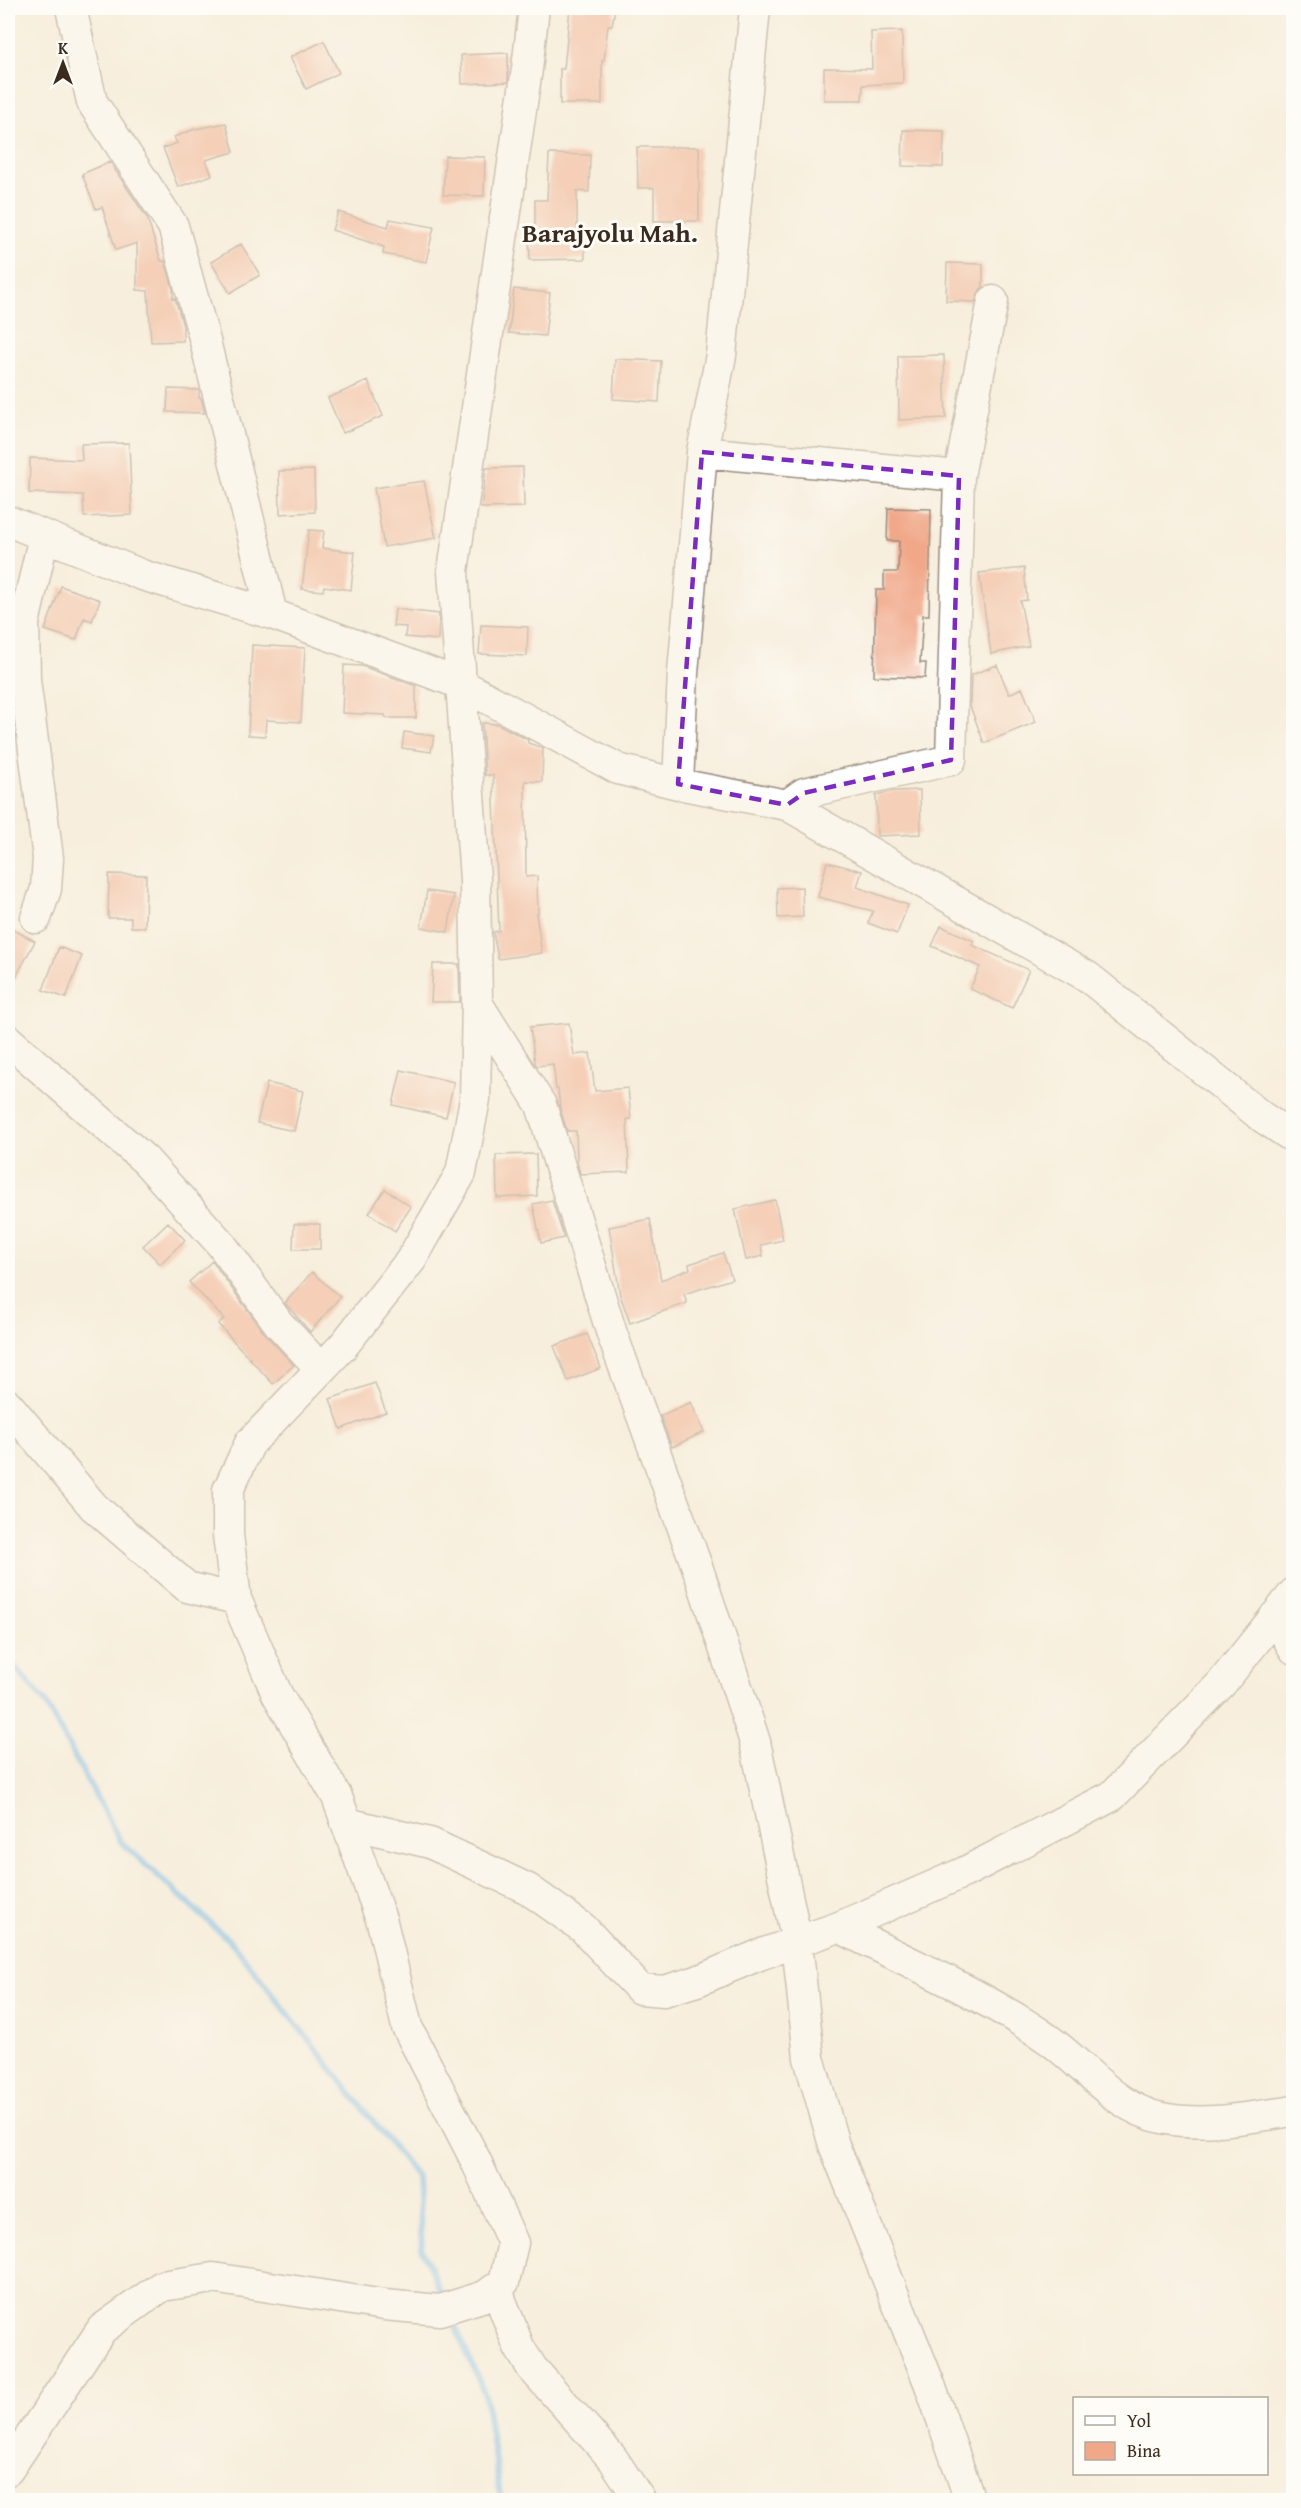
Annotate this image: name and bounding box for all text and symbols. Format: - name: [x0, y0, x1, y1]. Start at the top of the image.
- north arrow: [33, 33, 93, 93]
- text: K: [58, 36, 69, 60]
- district label: Barajyolu Mah.: [522, 213, 698, 252]
- legend: [1073, 2397, 1268, 2475]
- text: Yol: [1127, 2407, 1151, 2434]
- text: Bina: [1127, 2437, 1161, 2464]

